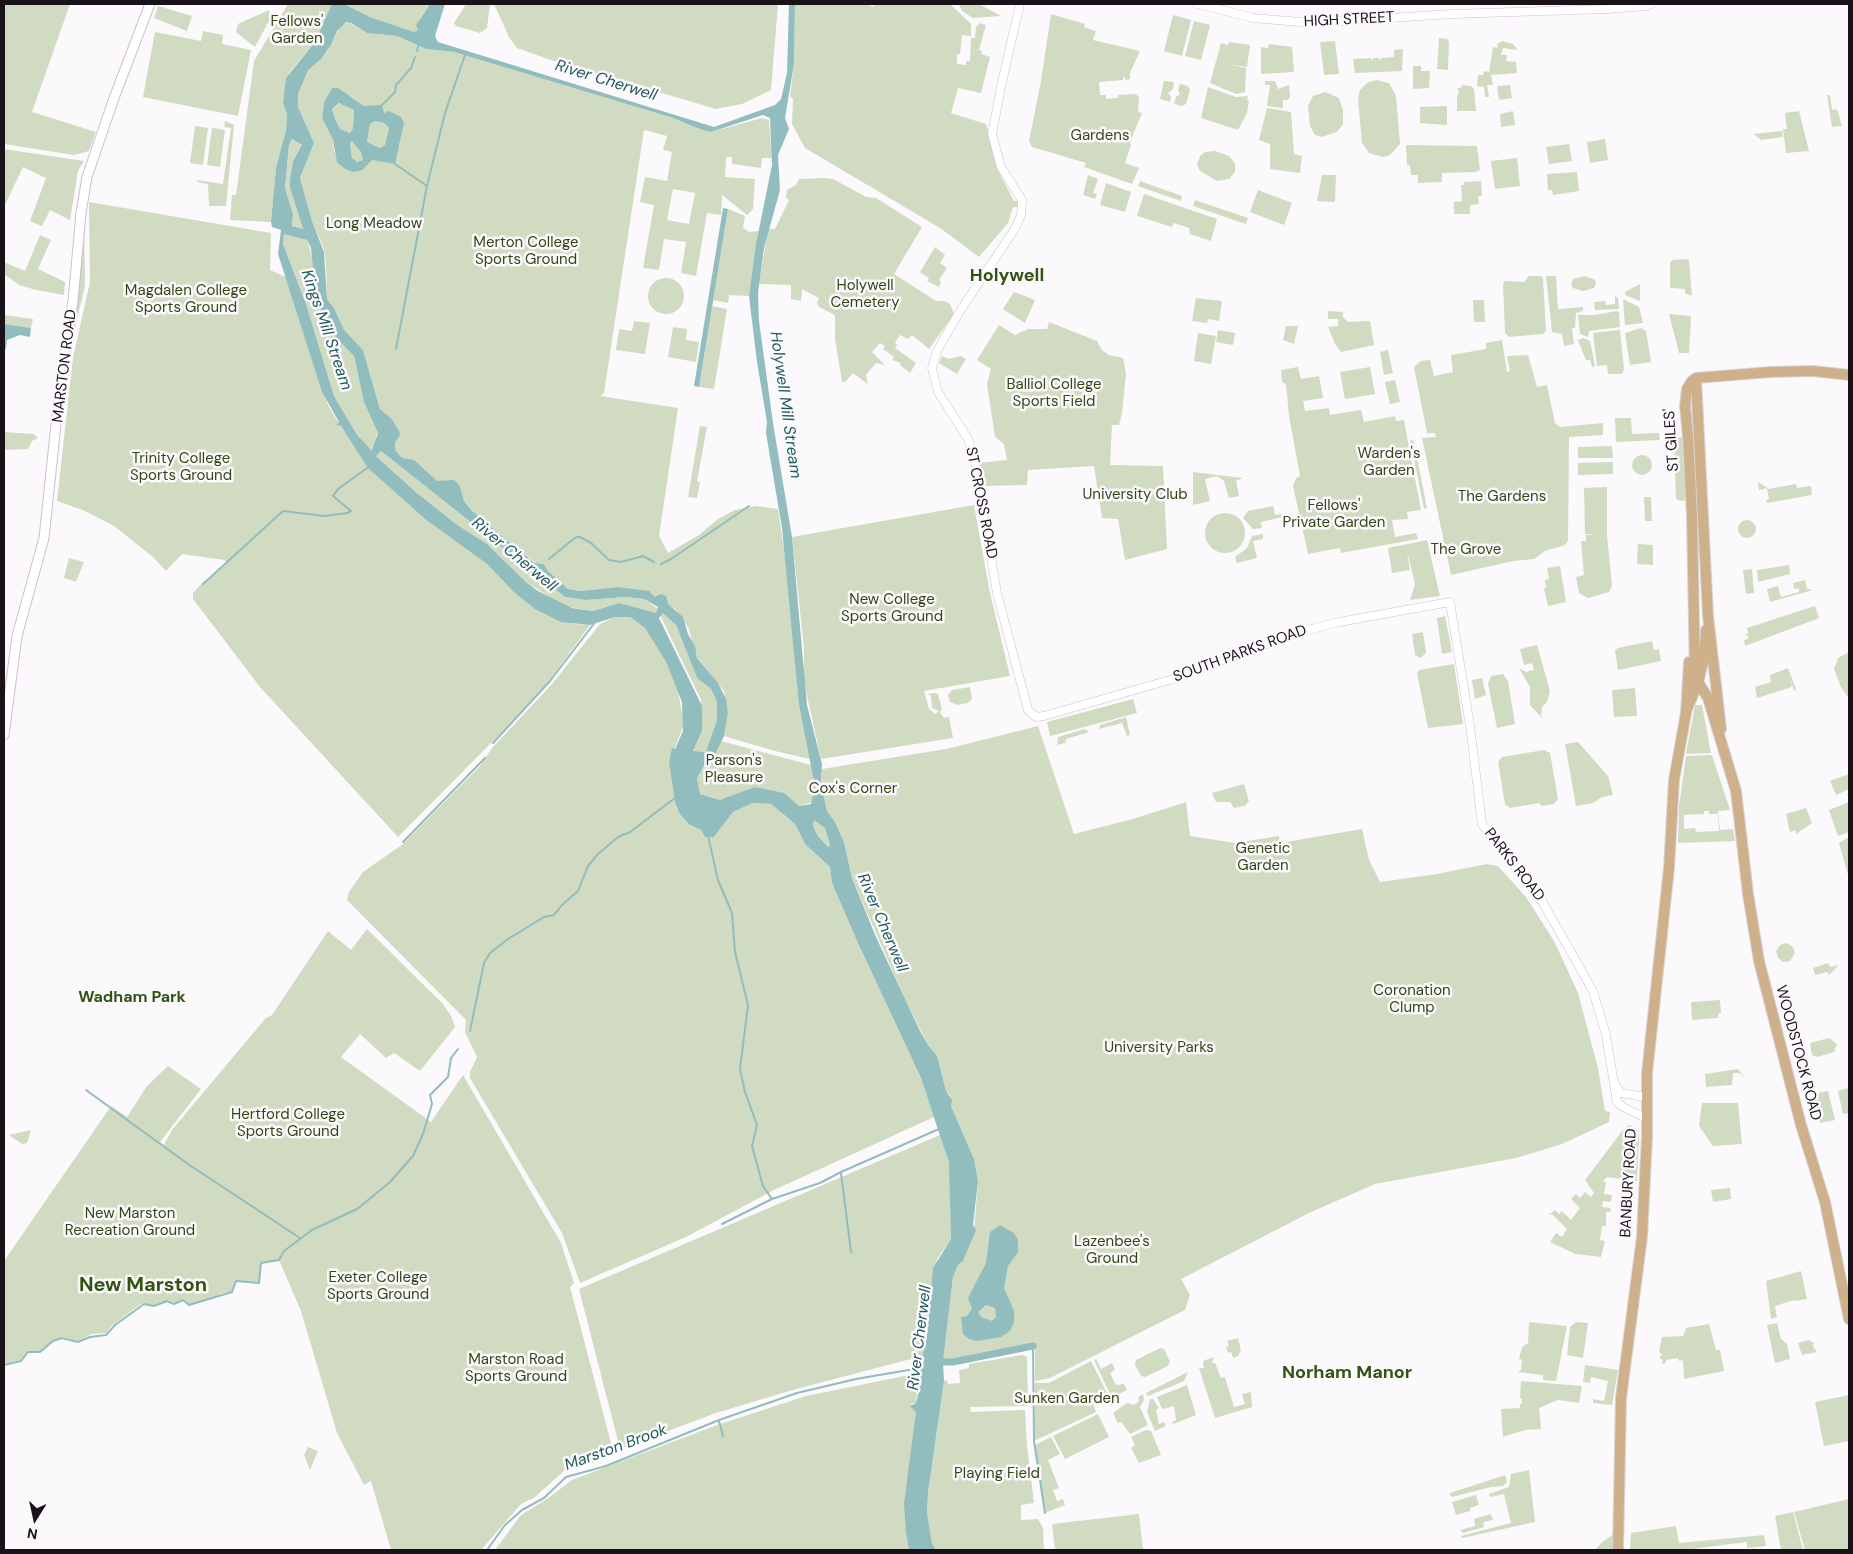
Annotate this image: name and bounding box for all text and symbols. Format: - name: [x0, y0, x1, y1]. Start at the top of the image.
- street label: HIGH STREET: [1303, 9, 1395, 31]
- park label: Fellows' Garden: [271, 13, 323, 48]
- water label: River Cherwell: [553, 56, 659, 106]
- park label: Gardens: [1071, 127, 1129, 145]
- park label: Long Meadow: [326, 215, 422, 233]
- park label: Merton College Sports Ground: [473, 234, 579, 269]
- district label: Holywell: [970, 265, 1044, 287]
- water label: Kings Mill Stream: [296, 267, 356, 393]
- park label: Holywell Cemetery: [831, 277, 899, 312]
- park label: Magdalen College Sports Ground: [125, 282, 247, 317]
- street label: MARSTON ROAD: [49, 308, 81, 424]
- water label: Holywell Mill Stream: [765, 330, 805, 480]
- park label: Balliol College Sports Field: [1006, 376, 1102, 411]
- street label: ST GILES': [1661, 408, 1683, 472]
- park label: Warden's Garden: [1358, 445, 1420, 480]
- street label: ST CROSS ROAD: [961, 446, 1001, 560]
- park label: Trinity College Sports Ground: [130, 450, 232, 485]
- park label: University Club: [1082, 486, 1188, 504]
- park label: The Gardens: [1458, 488, 1546, 506]
- park label: Fellows' Private Garden: [1283, 497, 1385, 532]
- water label: River Cherwell: [467, 514, 561, 596]
- park label: The Grove: [1431, 541, 1501, 559]
- park label: New College Sports Ground: [841, 591, 943, 626]
- street label: SOUTH PARKS ROAD: [1171, 622, 1309, 686]
- park label: Parson's Pleasure: [705, 752, 763, 787]
- park label: Cox's Corner: [809, 780, 897, 798]
- street label: PARKS ROAD: [1480, 825, 1548, 905]
- park label: Genetic Garden: [1236, 840, 1290, 875]
- water label: River Cherwell: [853, 871, 911, 975]
- park label: Coronation Clump: [1373, 982, 1451, 1017]
- street label: WOODSTOCK ROAD: [1771, 983, 1825, 1123]
- district label: Wadham Park: [78, 988, 186, 1008]
- park label: University Parks: [1104, 1039, 1214, 1057]
- park label: Hertford College Sports Ground: [231, 1106, 345, 1141]
- street label: BANBURY ROAD: [1617, 1128, 1641, 1238]
- park label: New Marston Recreation Ground: [65, 1205, 195, 1240]
- park label: Lazenbee's Ground: [1074, 1233, 1150, 1268]
- park label: Exeter College Sports Ground: [327, 1269, 429, 1304]
- district label: New Marston: [79, 1274, 207, 1298]
- water label: River Cherwell: [904, 1285, 936, 1391]
- park label: Marston Road Sports Ground: [465, 1351, 567, 1386]
- district label: Norham Manor: [1282, 1362, 1412, 1384]
- park label: Sunken Garden: [1014, 1390, 1120, 1408]
- water label: Marston Brook: [562, 1421, 670, 1475]
- park label: Playing Field: [954, 1465, 1040, 1483]
- north arrow: [10, 1494, 60, 1544]
- text: N: [26, 1524, 39, 1544]

